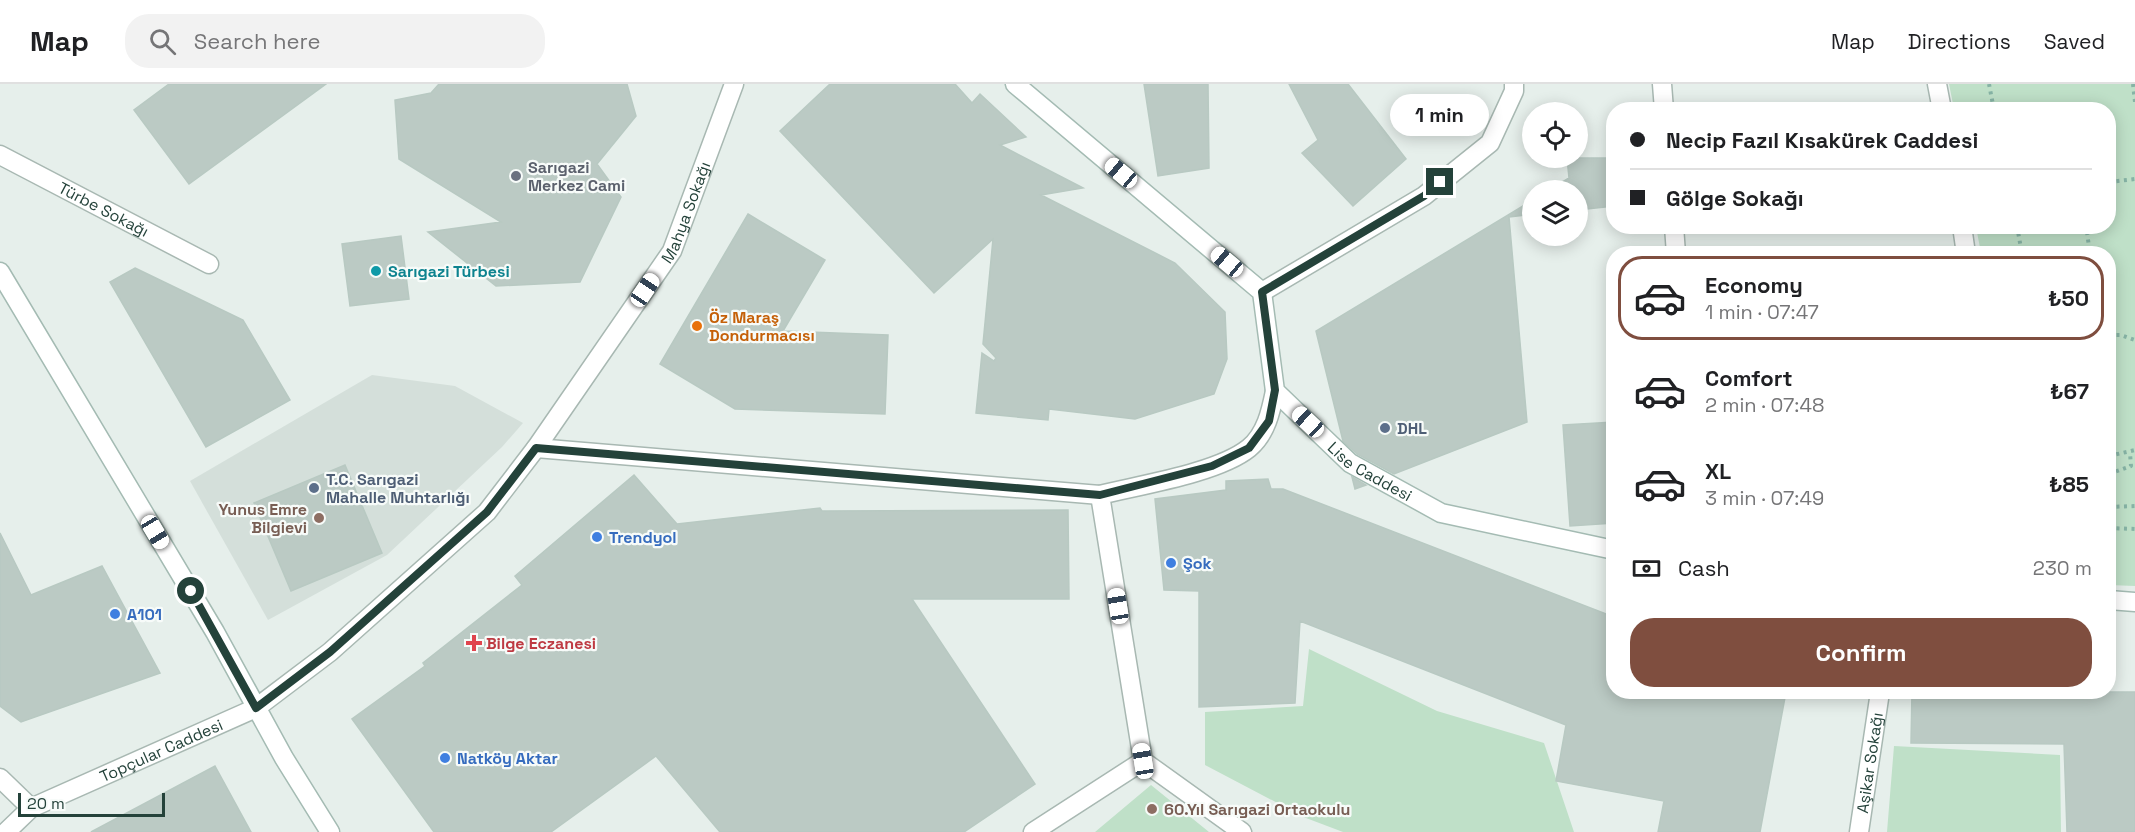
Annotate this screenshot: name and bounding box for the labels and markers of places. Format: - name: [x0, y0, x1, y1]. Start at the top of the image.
- place label: Sarıgazi Merkez Cami: [528, 157, 625, 196]
- marker: Sarıgazi Merkez Cami: [509, 169, 523, 183]
- place label: Sarıgazi Türbesi: [388, 261, 510, 282]
- marker: Sarıgazi Türbesi: [369, 264, 383, 278]
- place label: Öz Maraş Dondurmacısı: [709, 307, 815, 346]
- marker: Öz Maraş Dondurmacısı: [690, 319, 704, 333]
- place label: DHL: [1397, 418, 1427, 439]
- marker: DHL: [1378, 421, 1392, 435]
- place label: T.C. Sarıgazi Mahalle Muhtarlığı: [326, 469, 470, 508]
- marker: T.C. Sarıgazi Mahalle Muhtarlığı: [307, 481, 321, 495]
- place label: Yunus Emre Bilgievi: [219, 499, 307, 538]
- marker: Yunus Emre Bilgievi: [312, 511, 326, 525]
- place label: Trendyol: [609, 527, 677, 548]
- marker: Trendyol: [590, 530, 604, 544]
- place label: Şok: [1183, 553, 1212, 574]
- marker: Şok: [1164, 556, 1178, 570]
- place label: A101: [127, 604, 162, 625]
- marker: A101: [108, 607, 122, 621]
- place label: Bilge Eczanesi: [486, 633, 596, 654]
- marker: Bilge Eczanesi: [467, 636, 481, 650]
- place label: Natköy Aktar: [457, 748, 558, 769]
- marker: Natköy Aktar: [438, 751, 452, 765]
- place label: 60.Yıl Sarıgazi Ortaokulu: [1164, 799, 1350, 820]
- marker: 60.Yıl Sarıgazi Ortaokulu: [1145, 802, 1159, 816]

